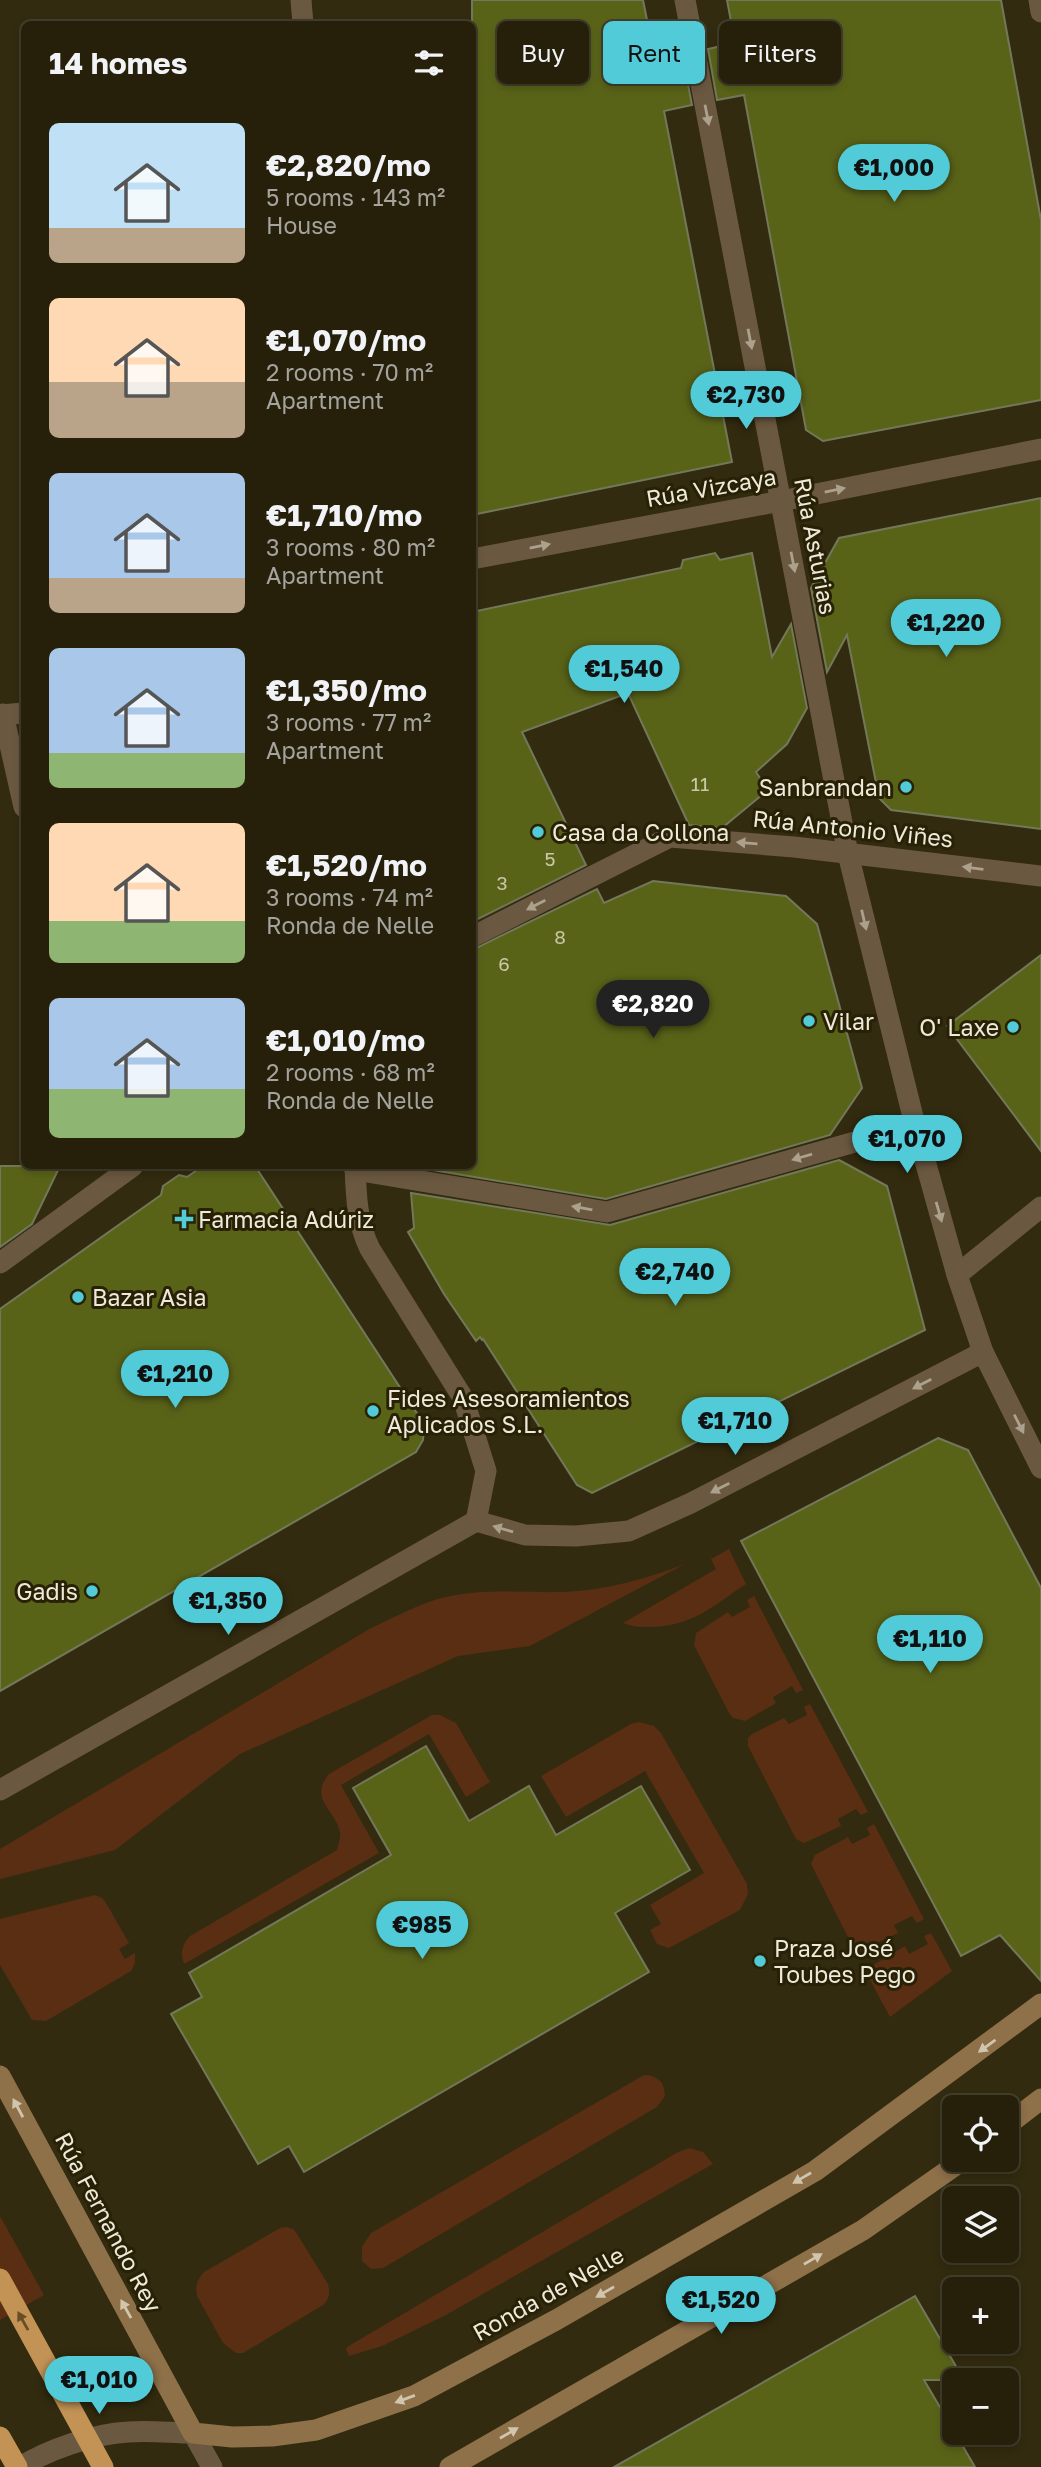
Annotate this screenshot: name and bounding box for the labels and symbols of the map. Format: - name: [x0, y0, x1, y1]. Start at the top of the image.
- one-way arrow: [702, 104, 713, 126]
- pin: €1,000: [837, 144, 951, 204]
- one-way arrow: [745, 328, 756, 350]
- pin: €2,730: [689, 372, 803, 431]
- street label: Rúa Vizcaya: [644, 462, 778, 512]
- street label: Rúa Asturias: [789, 475, 843, 617]
- one-way arrow: [824, 485, 846, 496]
- one-way arrow: [529, 540, 551, 551]
- one-way arrow: [787, 551, 798, 573]
- pin: €1,220: [889, 600, 1003, 659]
- pin: €1,540: [567, 646, 681, 705]
- house number: 11: [691, 772, 709, 795]
- place label: Sanbrandan: [759, 773, 892, 801]
- marker: Sanbrandan: [898, 779, 914, 795]
- street label: Rúa Antonio Viñes: [751, 804, 955, 852]
- place label: Casa da Collona: [552, 818, 729, 846]
- marker: Casa da Collona: [530, 824, 546, 840]
- one-way arrow: [736, 837, 758, 848]
- house number: 5: [544, 847, 556, 870]
- one-way arrow: [962, 862, 984, 873]
- house number: 3: [496, 871, 508, 894]
- one-way arrow: [526, 899, 546, 910]
- one-way arrow: [859, 909, 870, 931]
- house number: 8: [554, 925, 566, 948]
- house number: 6: [498, 952, 510, 975]
- pin: €2,820: [596, 981, 710, 1040]
- place label: Vilar: [823, 1007, 874, 1035]
- marker: Vilar: [801, 1013, 817, 1029]
- place label: O' Laxe: [919, 1013, 999, 1041]
- marker: O' Laxe: [1005, 1019, 1021, 1035]
- pin: €1,070: [850, 1116, 964, 1175]
- one-way arrow: [791, 1152, 813, 1163]
- one-way arrow: [935, 1201, 945, 1222]
- one-way arrow: [571, 1202, 593, 1213]
- place label: Farmacia Adúriz: [198, 1205, 374, 1233]
- marker: Farmacia Adúriz: [176, 1211, 192, 1227]
- pin: €2,740: [618, 1248, 732, 1308]
- place label: Bazar Asia: [92, 1283, 207, 1311]
- marker: Bazar Asia: [70, 1289, 86, 1305]
- pin: €1,210: [118, 1350, 232, 1410]
- one-way arrow: [912, 1378, 932, 1389]
- place label: Fides Asesoramientos Aplicados S.L.: [387, 1384, 630, 1438]
- pin: €1,710: [678, 1398, 792, 1457]
- marker: Fides Asesoramientos Aplicados S.L.: [365, 1403, 381, 1419]
- one-way arrow: [1013, 1414, 1024, 1434]
- one-way arrow: [710, 1482, 730, 1494]
- one-way arrow: [492, 1523, 513, 1533]
- place label: Gadis: [16, 1577, 78, 1605]
- pin: €1,350: [171, 1578, 285, 1637]
- marker: Gadis: [84, 1583, 100, 1599]
- pin: €1,110: [873, 1616, 987, 1675]
- pin: €985: [381, 1902, 463, 1961]
- place label: Praza José Toubes Pego: [774, 1934, 915, 1988]
- marker: Praza José Toubes Pego: [752, 1953, 768, 1969]
- one-way arrow: [978, 2039, 996, 2053]
- one-way arrow: [12, 2099, 24, 2118]
- street label: Rúa Fernando Rey: [50, 2127, 168, 2317]
- one-way arrow: [793, 2172, 812, 2185]
- street label: Ronda de Nelle: [468, 2240, 628, 2346]
- one-way arrow: [803, 2253, 823, 2265]
- pin: €1,520: [664, 2276, 778, 2336]
- one-way arrow: [595, 2286, 615, 2298]
- one-way arrow: [120, 2299, 132, 2318]
- one-way arrow: [17, 2312, 29, 2331]
- pin: €1,010: [42, 2356, 156, 2416]
- one-way arrow: [394, 2394, 415, 2405]
- one-way arrow: [500, 2427, 519, 2439]

